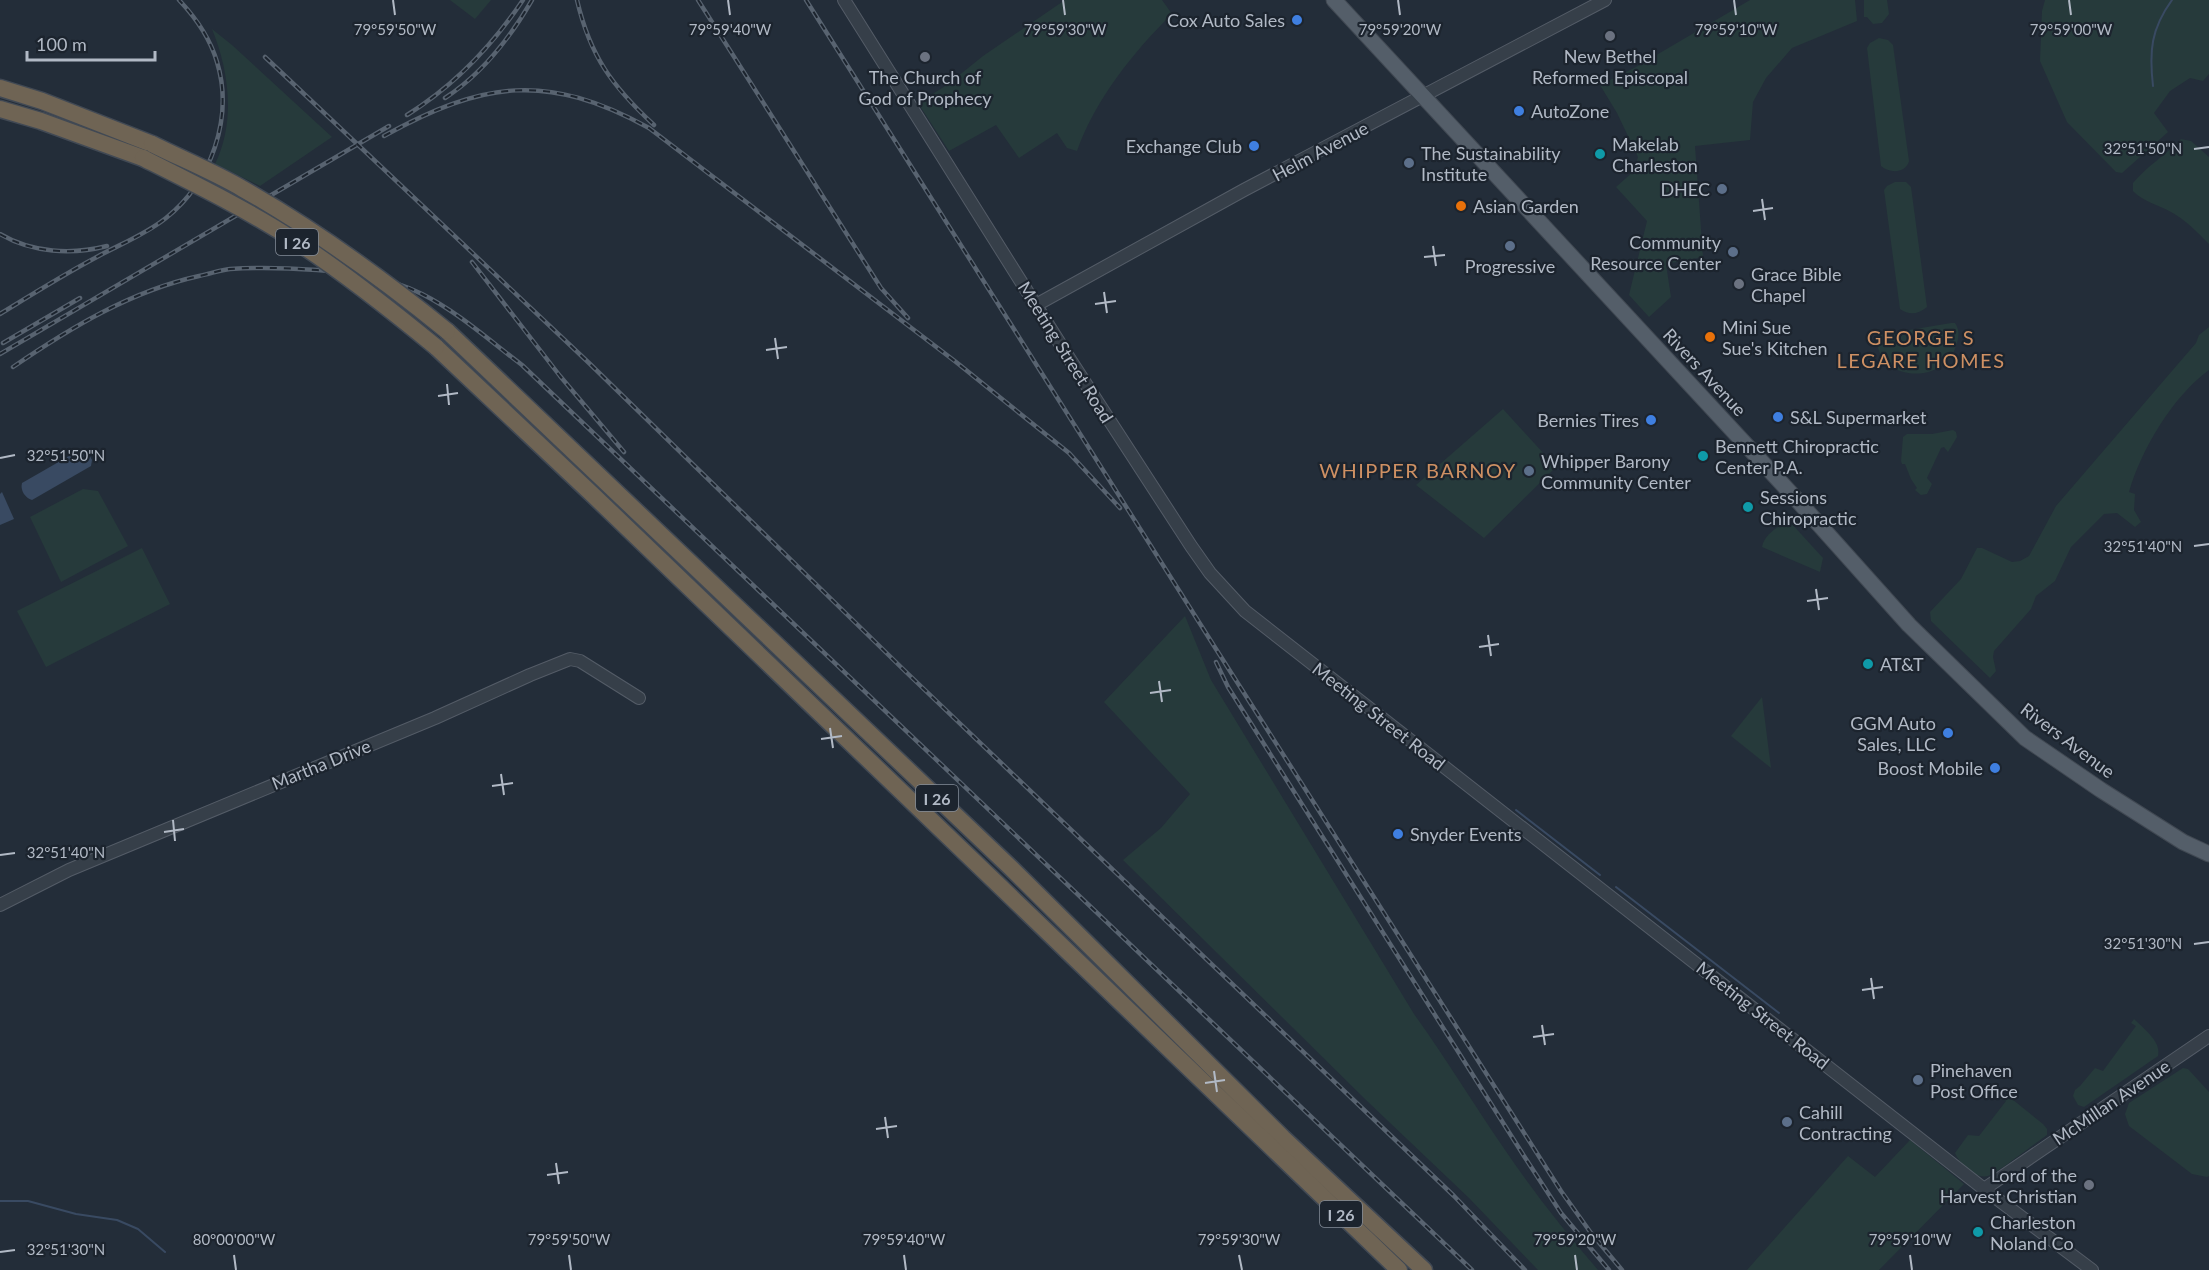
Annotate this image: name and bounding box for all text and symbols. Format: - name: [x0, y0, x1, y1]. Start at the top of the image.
- place label: Cox Auto Sales: [1167, 9, 1285, 31]
- marker: Cox Auto Sales: [1290, 13, 1304, 27]
- text: 79°59'50"W: [354, 20, 437, 38]
- text: 79°59'40"W: [689, 20, 772, 38]
- text: 79°59'30"W: [1024, 20, 1107, 38]
- text: 79°59'20"W: [1359, 20, 1442, 38]
- text: 79°59'10"W: [1695, 20, 1778, 38]
- text: 79°59'00"W: [2030, 20, 2113, 38]
- scale bar: [27, 24, 154, 62]
- marker: New Bethel Reformed Episcopal: [1603, 29, 1617, 43]
- text: 100 m: [36, 33, 87, 55]
- place label: New Bethel Reformed Episcopal: [1532, 45, 1688, 88]
- marker: The Church of God of Prophecy: [918, 50, 932, 64]
- place label: The Church of God of Prophecy: [858, 66, 992, 109]
- place label: AutoZone: [1531, 100, 1609, 122]
- marker: AutoZone: [1512, 104, 1526, 118]
- street label: Helm Avenue: [1268, 116, 1372, 186]
- place label: Makelab Charleston: [1612, 133, 1698, 176]
- place label: Exchange Club: [1126, 135, 1242, 157]
- marker: Exchange Club: [1247, 139, 1261, 153]
- text: 32°51'50"N: [2104, 139, 2182, 157]
- place label: The Sustainability Institute: [1421, 142, 1561, 185]
- marker: Makelab Charleston: [1593, 147, 1607, 161]
- marker: The Sustainability Institute: [1402, 156, 1416, 170]
- place label: DHEC: [1660, 178, 1710, 200]
- marker: DHEC: [1715, 182, 1729, 196]
- place label: Asian Garden: [1473, 195, 1579, 217]
- marker: Asian Garden: [1454, 199, 1468, 213]
- road number: I 26: [276, 229, 318, 255]
- place label: Community Resource Center: [1590, 231, 1722, 274]
- marker: Progressive: [1503, 239, 1517, 253]
- marker: Community Resource Center: [1726, 245, 1740, 259]
- place label: Progressive: [1465, 255, 1555, 277]
- place label: Grace Bible Chapel: [1751, 263, 1842, 306]
- street label: Meeting Street Road: [1014, 277, 1118, 427]
- marker: Grace Bible Chapel: [1732, 277, 1746, 291]
- place label: Mini Sue Sue's Kitchen: [1722, 316, 1828, 359]
- street label: Rivers Avenue: [1659, 324, 1751, 420]
- district label: GEORGE S LEGARE HOMES: [1837, 325, 2006, 372]
- marker: Mini Sue Sue's Kitchen: [1703, 330, 1717, 344]
- place label: S&L Supermarket: [1790, 406, 1927, 428]
- place label: Bernies Tires: [1537, 409, 1639, 431]
- marker: S&L Supermarket: [1771, 410, 1785, 424]
- marker: Bernies Tires: [1644, 413, 1658, 427]
- place label: Bennett Chiropractic Center P.A.: [1715, 435, 1879, 478]
- text: 32°51'50"N: [27, 446, 105, 464]
- marker: Bennett Chiropractic Center P.A.: [1696, 449, 1710, 463]
- place label: Whipper Barony Community Center: [1541, 450, 1691, 493]
- district label: WHIPPER BARNOY: [1319, 458, 1517, 482]
- marker: Whipper Barony Community Center: [1522, 464, 1536, 478]
- place label: Sessions Chiropractic: [1760, 486, 1857, 529]
- marker: Sessions Chiropractic: [1741, 500, 1755, 514]
- text: 32°51'40"N: [2104, 537, 2182, 555]
- place label: AT&T: [1880, 653, 1924, 675]
- street label: Meeting Street Road: [1308, 657, 1450, 775]
- marker: AT&T: [1861, 657, 1875, 671]
- street label: Rivers Avenue: [2017, 698, 2119, 782]
- place label: GGM Auto Sales, LLC: [1850, 712, 1936, 755]
- marker: GGM Auto Sales, LLC: [1941, 726, 1955, 740]
- street label: Martha Drive: [268, 734, 374, 794]
- place label: Boost Mobile: [1877, 757, 1983, 779]
- marker: Boost Mobile: [1988, 761, 2002, 775]
- road number: I 26: [916, 785, 958, 811]
- place label: Snyder Events: [1410, 823, 1522, 845]
- marker: Snyder Events: [1391, 827, 1405, 841]
- text: 32°51'40"N: [27, 843, 105, 861]
- text: 32°51'30"N: [2104, 934, 2182, 952]
- street label: Meeting Street Road: [1692, 956, 1834, 1074]
- street label: McMillan Avenue: [2048, 1055, 2174, 1149]
- place label: Pinehaven Post Office: [1930, 1059, 2018, 1102]
- marker: Pinehaven Post Office: [1911, 1073, 1925, 1087]
- place label: Cahill Contracting: [1799, 1101, 1892, 1144]
- marker: Cahill Contracting: [1780, 1115, 1794, 1129]
- place label: Lord of the Harvest Christian: [1940, 1164, 2077, 1207]
- marker: Lord of the Harvest Christian: [2082, 1178, 2096, 1192]
- road number: I 26: [1320, 1201, 1362, 1227]
- place label: Charleston Noland Co: [1990, 1211, 2076, 1254]
- marker: Charleston Noland Co: [1971, 1225, 1985, 1239]
- text: 80°00'00"W: [193, 1230, 276, 1248]
- text: 79°59'50"W: [528, 1230, 611, 1248]
- text: 79°59'40"W: [863, 1230, 946, 1248]
- text: 79°59'30"W: [1198, 1230, 1281, 1248]
- text: 79°59'20"W: [1534, 1230, 1617, 1248]
- text: 79°59'10"W: [1869, 1230, 1952, 1248]
- text: 32°51'30"N: [27, 1240, 105, 1258]

